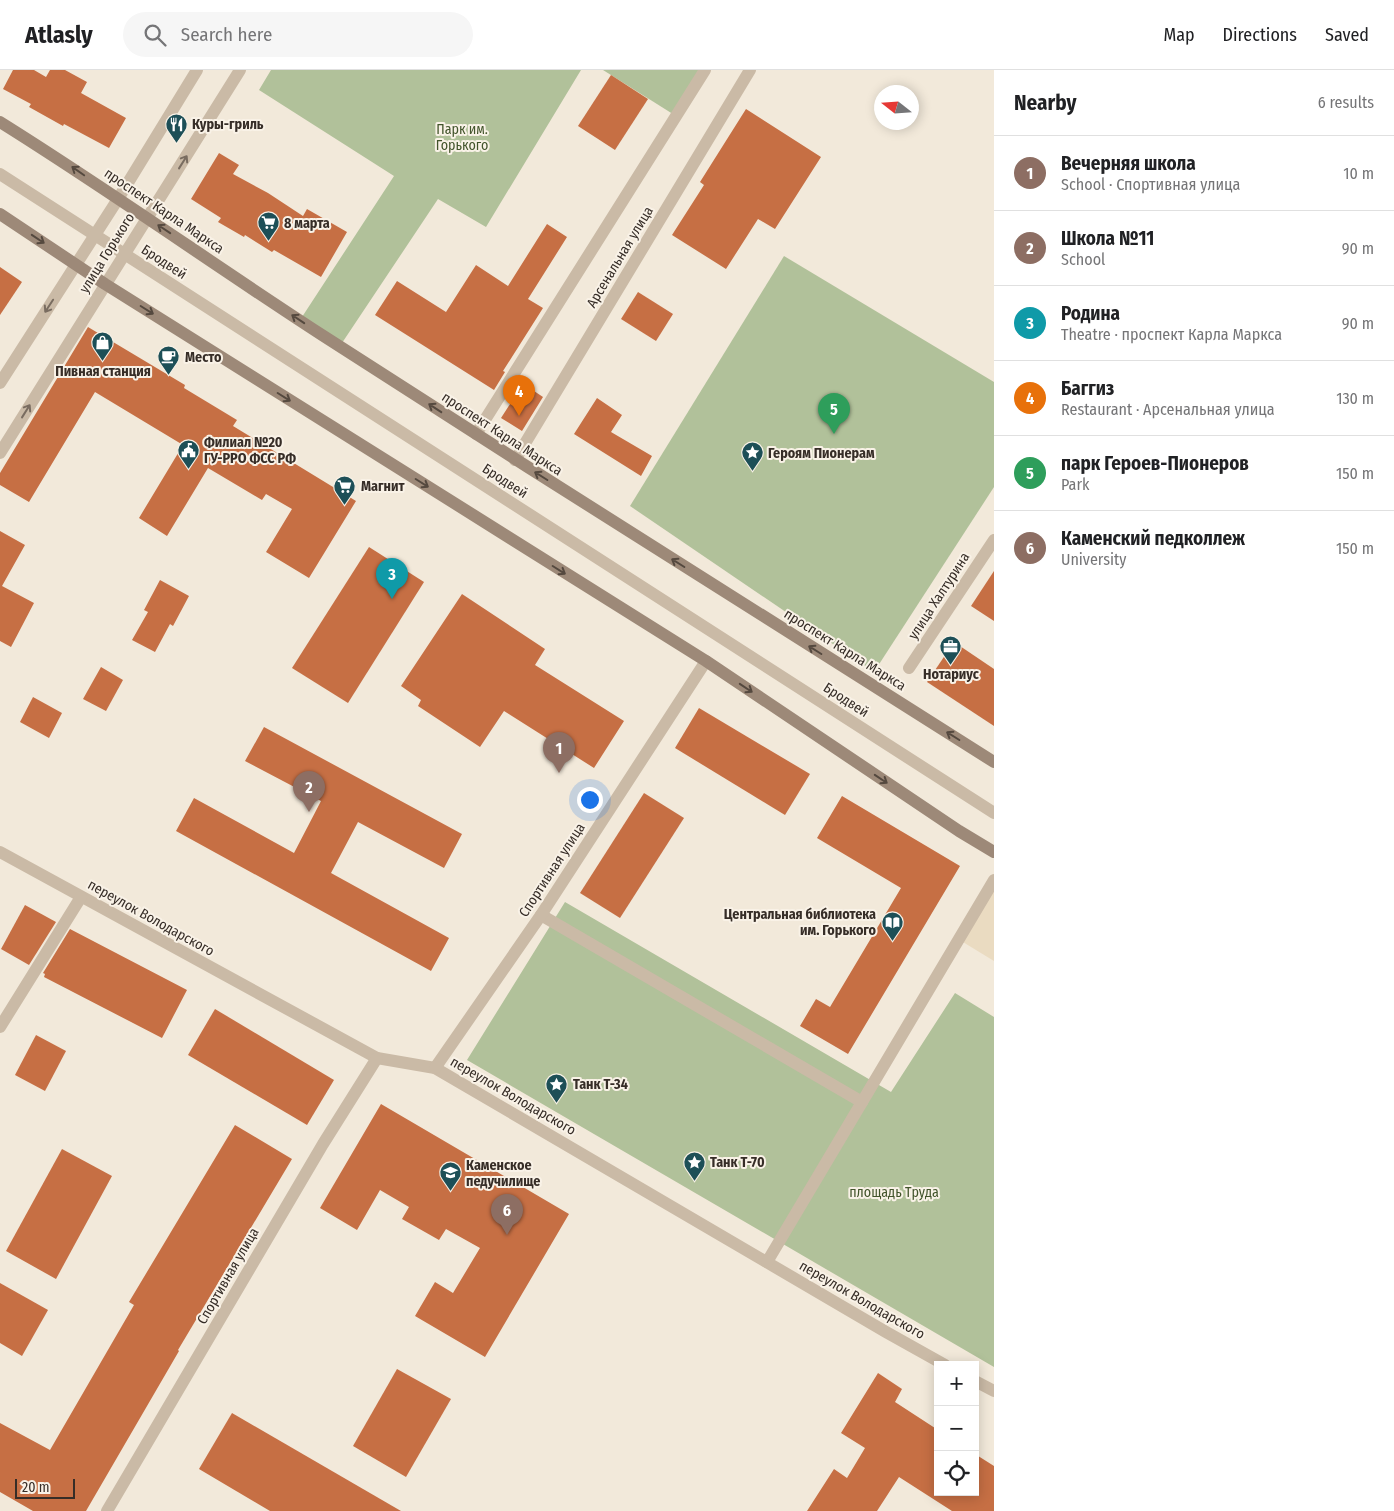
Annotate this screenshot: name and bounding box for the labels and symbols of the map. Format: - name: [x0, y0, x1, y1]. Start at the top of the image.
- north arrow: [874, 85, 919, 130]
- restaurant icon: Куры-гриль: [164, 112, 188, 143]
- place label: Куры-гриль: [192, 116, 264, 133]
- park label: Парк им. Горького: [436, 121, 488, 154]
- one-way arrow: [178, 155, 188, 169]
- street label: проспект Карла Маркса: [101, 165, 227, 257]
- one-way arrow: [71, 166, 85, 176]
- street label: Арсенальная улица: [583, 203, 657, 311]
- street label: улица Горького: [76, 210, 138, 296]
- supermarket icon: 8 марта: [256, 211, 280, 242]
- place label: 8 марта: [284, 215, 330, 232]
- one-way arrow: [157, 223, 171, 233]
- one-way arrow: [31, 234, 45, 244]
- street label: Бродвей: [138, 241, 190, 283]
- one-way arrow: [44, 299, 55, 313]
- one-way arrow: [139, 306, 153, 316]
- one-way arrow: [292, 314, 306, 324]
- shop icon: Пивная станция: [91, 331, 115, 362]
- cafe icon: Место: [157, 345, 181, 376]
- place label: Место: [185, 349, 222, 366]
- place label: Пивная станция: [55, 363, 151, 380]
- pin: 4: [503, 375, 535, 416]
- street label: проспект Карла Маркса: [438, 389, 566, 479]
- one-way arrow: [277, 392, 291, 402]
- pin: 5: [818, 393, 850, 434]
- one-way arrow: [428, 403, 442, 413]
- one-way arrow: [21, 405, 31, 419]
- place label: Филиал №20 ГУ-РРО ФСС РФ: [204, 434, 296, 467]
- public building icon: Филиал №20 ГУ-РРО ФСС РФ: [176, 438, 200, 469]
- place icon: Героям Пионерам: [740, 441, 764, 472]
- place label: Героям Пионерам: [768, 445, 875, 462]
- street label: Бродвей: [479, 460, 531, 502]
- one-way arrow: [534, 471, 548, 481]
- supermarket icon: Магнит: [333, 474, 357, 505]
- place label: Магнит: [361, 478, 405, 495]
- one-way arrow: [414, 478, 428, 488]
- street label: улица Халтурина: [905, 549, 974, 643]
- one-way arrow: [671, 557, 685, 568]
- pin: 3: [376, 558, 408, 599]
- one-way arrow: [552, 565, 566, 575]
- street label: проспект Карла Маркса: [781, 606, 909, 694]
- office icon: Нотариус: [939, 634, 963, 665]
- one-way arrow: [809, 644, 823, 654]
- place label: Нотариус: [923, 666, 980, 683]
- street label: Бродвей: [820, 679, 872, 721]
- one-way arrow: [739, 683, 753, 694]
- one-way arrow: [946, 731, 960, 741]
- pin: 1: [543, 732, 575, 773]
- pin: 2: [293, 771, 325, 812]
- one-way arrow: [874, 774, 888, 784]
- your location: [577, 787, 603, 813]
- street label: Спортивная улица: [515, 820, 589, 920]
- street label: переулок Володарского: [85, 876, 217, 960]
- place label: Центральная библиотека им. Горького: [724, 906, 877, 939]
- library icon: Центральная библиотека им. Горького: [880, 910, 904, 941]
- street label: переулок Володарского: [447, 1053, 579, 1139]
- place icon: Танк Т-34: [545, 1072, 569, 1103]
- place label: Танк Т-34: [573, 1076, 628, 1093]
- place icon: Танк Т-70: [682, 1150, 706, 1181]
- place label: Танк Т-70: [710, 1154, 765, 1171]
- place label: Каменское педучилище: [466, 1157, 540, 1190]
- school or university icon: Каменское педучилище: [438, 1161, 462, 1192]
- park label: площадь Труда: [849, 1184, 939, 1201]
- pin: 6: [491, 1194, 523, 1235]
- street label: Спортивная улица: [193, 1225, 263, 1327]
- street label: переулок Володарского: [796, 1257, 928, 1343]
- scale bar: [15, 1476, 75, 1499]

